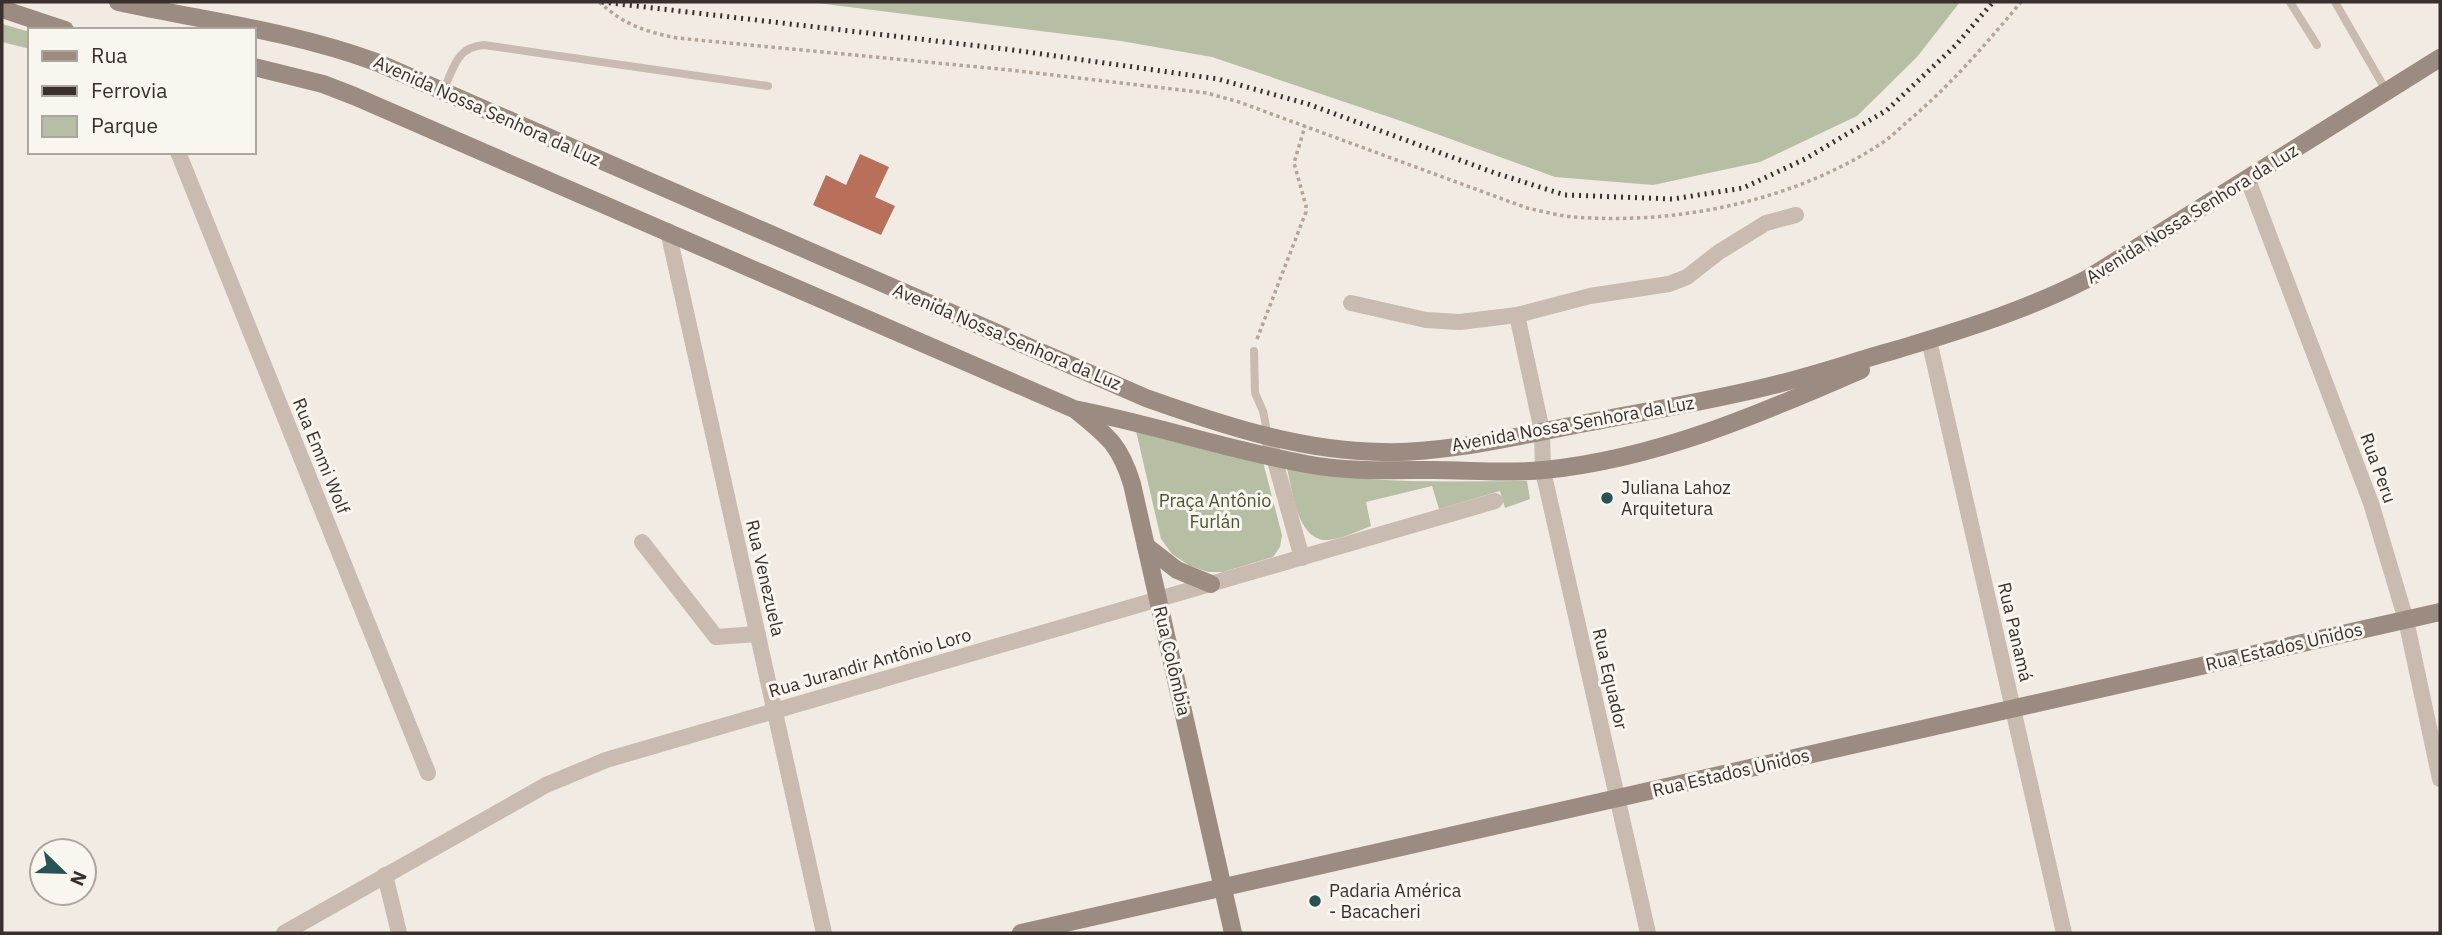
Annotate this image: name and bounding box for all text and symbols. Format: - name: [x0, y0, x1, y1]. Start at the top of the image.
- legend: [28, 28, 256, 154]
- text: Rua: [91, 41, 128, 69]
- street label: Avenida Nossa Senhora da Luz: [370, 50, 604, 171]
- text: Ferrovia: [91, 76, 167, 104]
- text: Parque: [91, 111, 158, 139]
- street label: Avenida Nossa Senhora da Luz: [2081, 139, 2302, 288]
- street label: Avenida Nossa Senhora da Luz: [890, 278, 1125, 395]
- street label: Avenida Nossa Senhora da Luz: [1450, 391, 1696, 456]
- street label: Rua Emmi Wolf: [288, 395, 355, 517]
- street label: Rua Peru: [2355, 430, 2402, 506]
- place label: Juliana Lahoz Arquitetura: [1621, 476, 1731, 520]
- park label: Praça Antônio Furlán: [1159, 489, 1271, 533]
- marker: Juliana Lahoz Arquitetura: [1599, 490, 1615, 506]
- street label: Rua Venezuela: [741, 517, 790, 639]
- street label: Rua Panamá: [1993, 580, 2038, 684]
- street label: Rua Colômbia: [1149, 604, 1196, 718]
- street label: Rua Estados Unidos: [2203, 617, 2365, 676]
- street label: Rua Jurandir Antônio Loro: [766, 623, 974, 702]
- street label: Rua Equador: [1588, 626, 1633, 732]
- street label: Rua Estados Unidos: [1650, 743, 1812, 802]
- north arrow: [28, 837, 98, 907]
- text: N: [65, 868, 92, 890]
- place label: Padaria América - Bacacheri: [1329, 879, 1462, 923]
- marker: Padaria América - Bacacheri: [1307, 893, 1323, 909]

